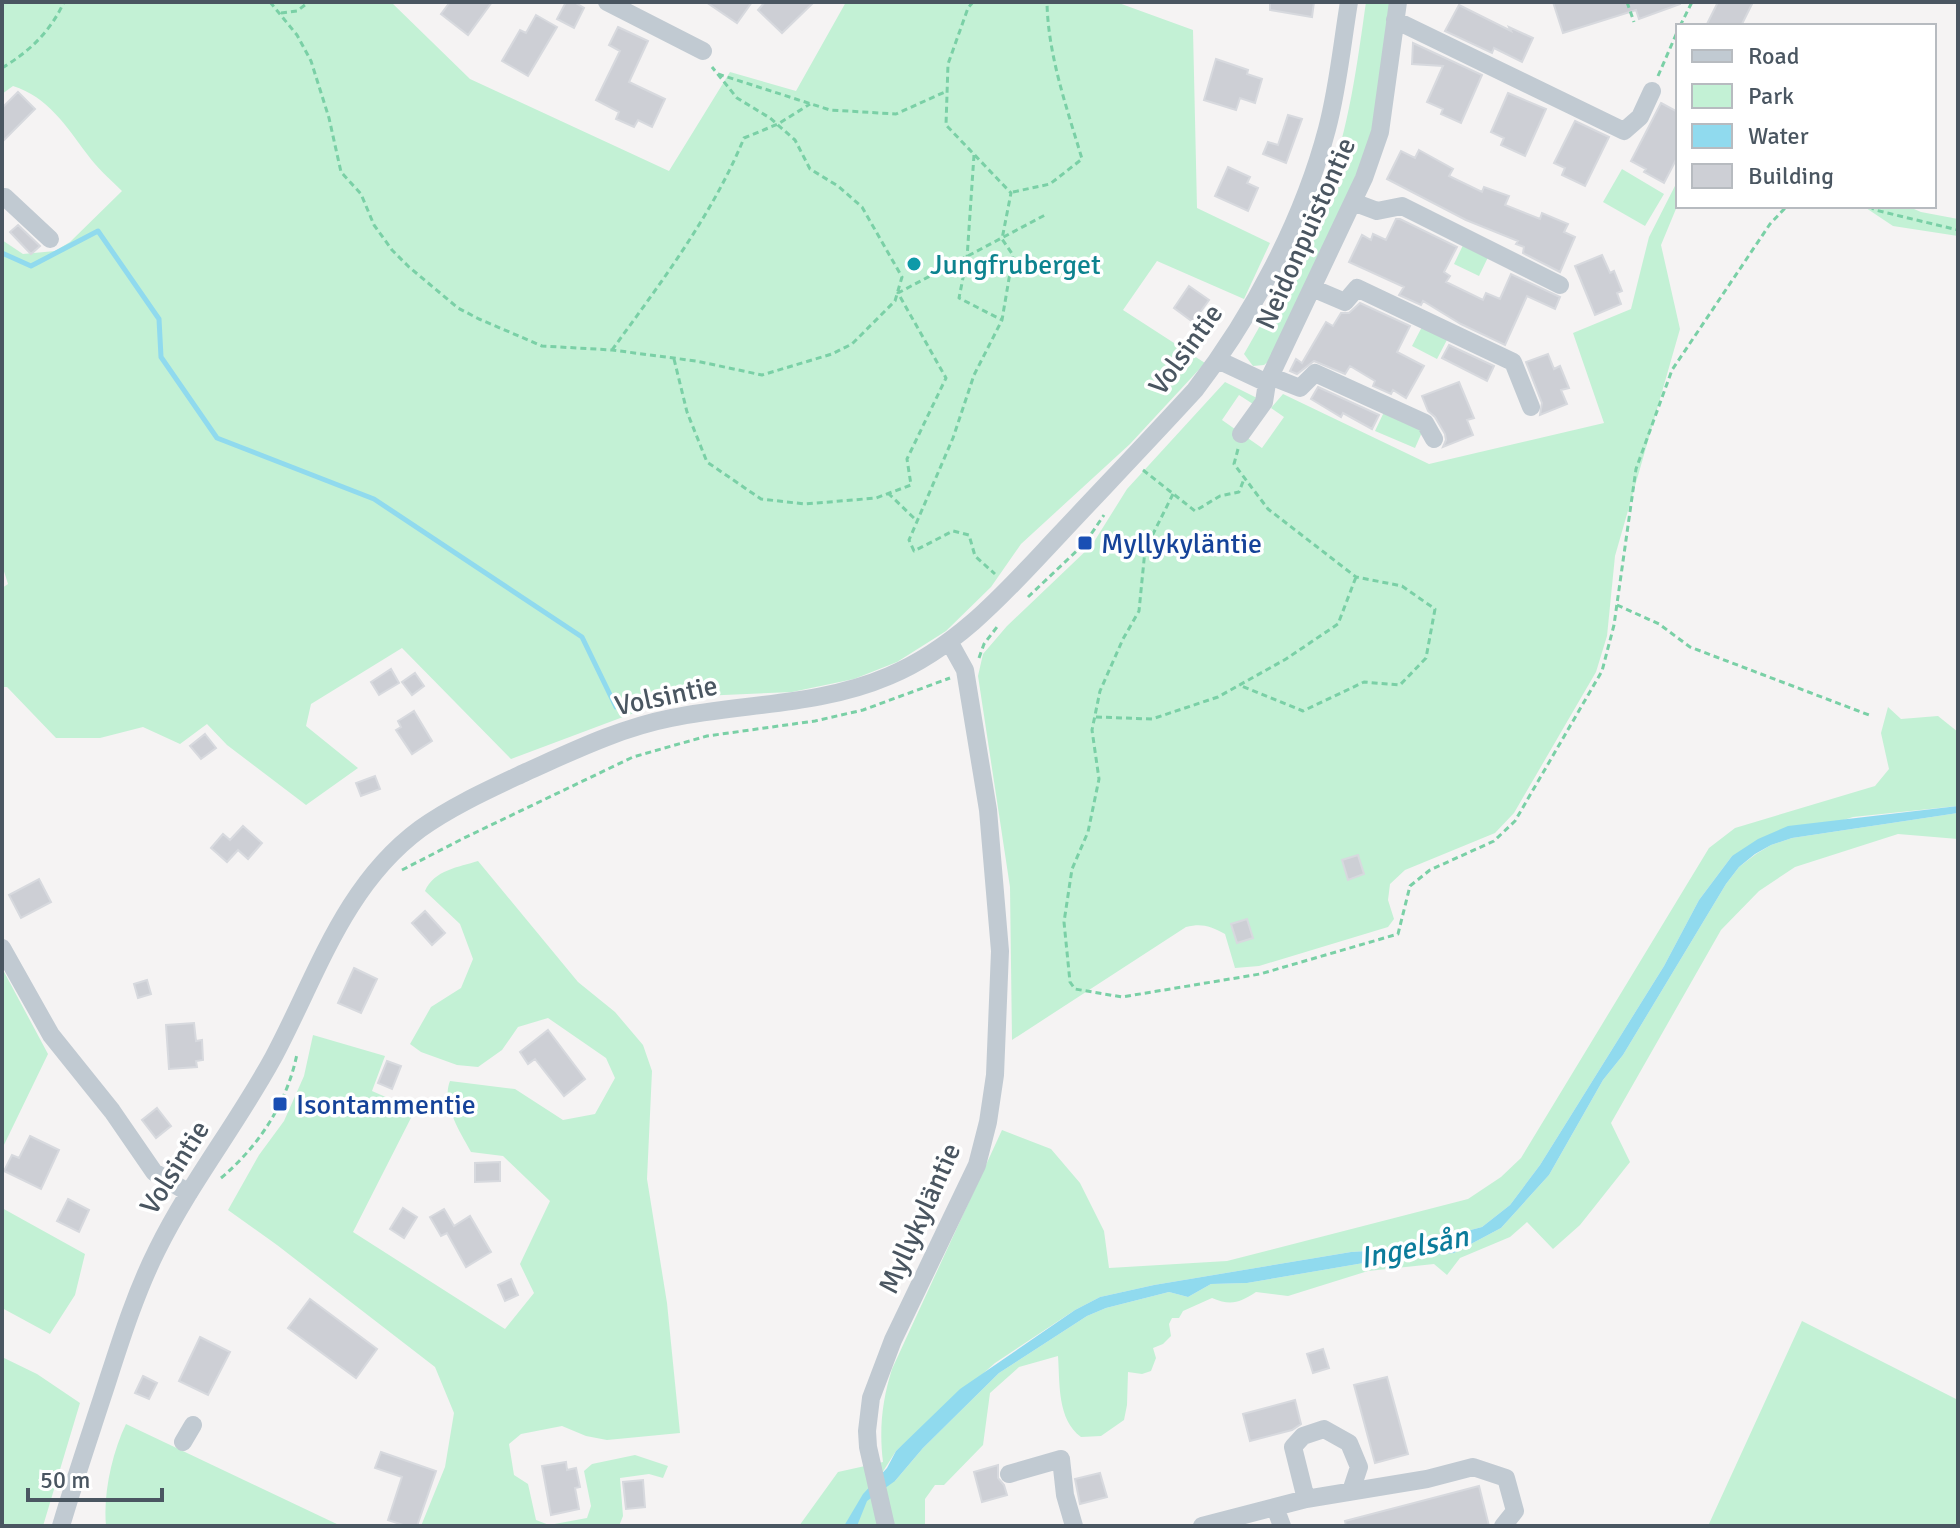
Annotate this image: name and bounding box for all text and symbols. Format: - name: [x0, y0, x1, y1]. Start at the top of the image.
- legend: [1676, 24, 1936, 208]
- text: Road: [1748, 41, 1799, 71]
- text: Park: [1748, 81, 1794, 111]
- text: Water: [1748, 121, 1809, 151]
- street label: Neidonpuistontie: [1248, 132, 1363, 335]
- text: Building: [1748, 161, 1834, 191]
- place label: Jungfruberget: [930, 248, 1101, 282]
- marker: Jungfruberget: [905, 255, 923, 273]
- street label: Volsintie: [1141, 297, 1230, 402]
- place label: Myllykyläntie: [1101, 527, 1262, 561]
- marker: Myllykyläntie: [1076, 534, 1094, 552]
- street label: Volsintie: [612, 669, 721, 723]
- place label: Isontammentie: [296, 1088, 476, 1122]
- marker: Isontammentie: [271, 1095, 289, 1113]
- street label: Volsintie: [133, 1114, 217, 1221]
- street label: Myllykyläntie: [872, 1138, 968, 1299]
- water label: Ingelsån: [1357, 1218, 1473, 1277]
- scale bar: [28, 1452, 162, 1502]
- text: 50 m: [40, 1465, 90, 1495]

